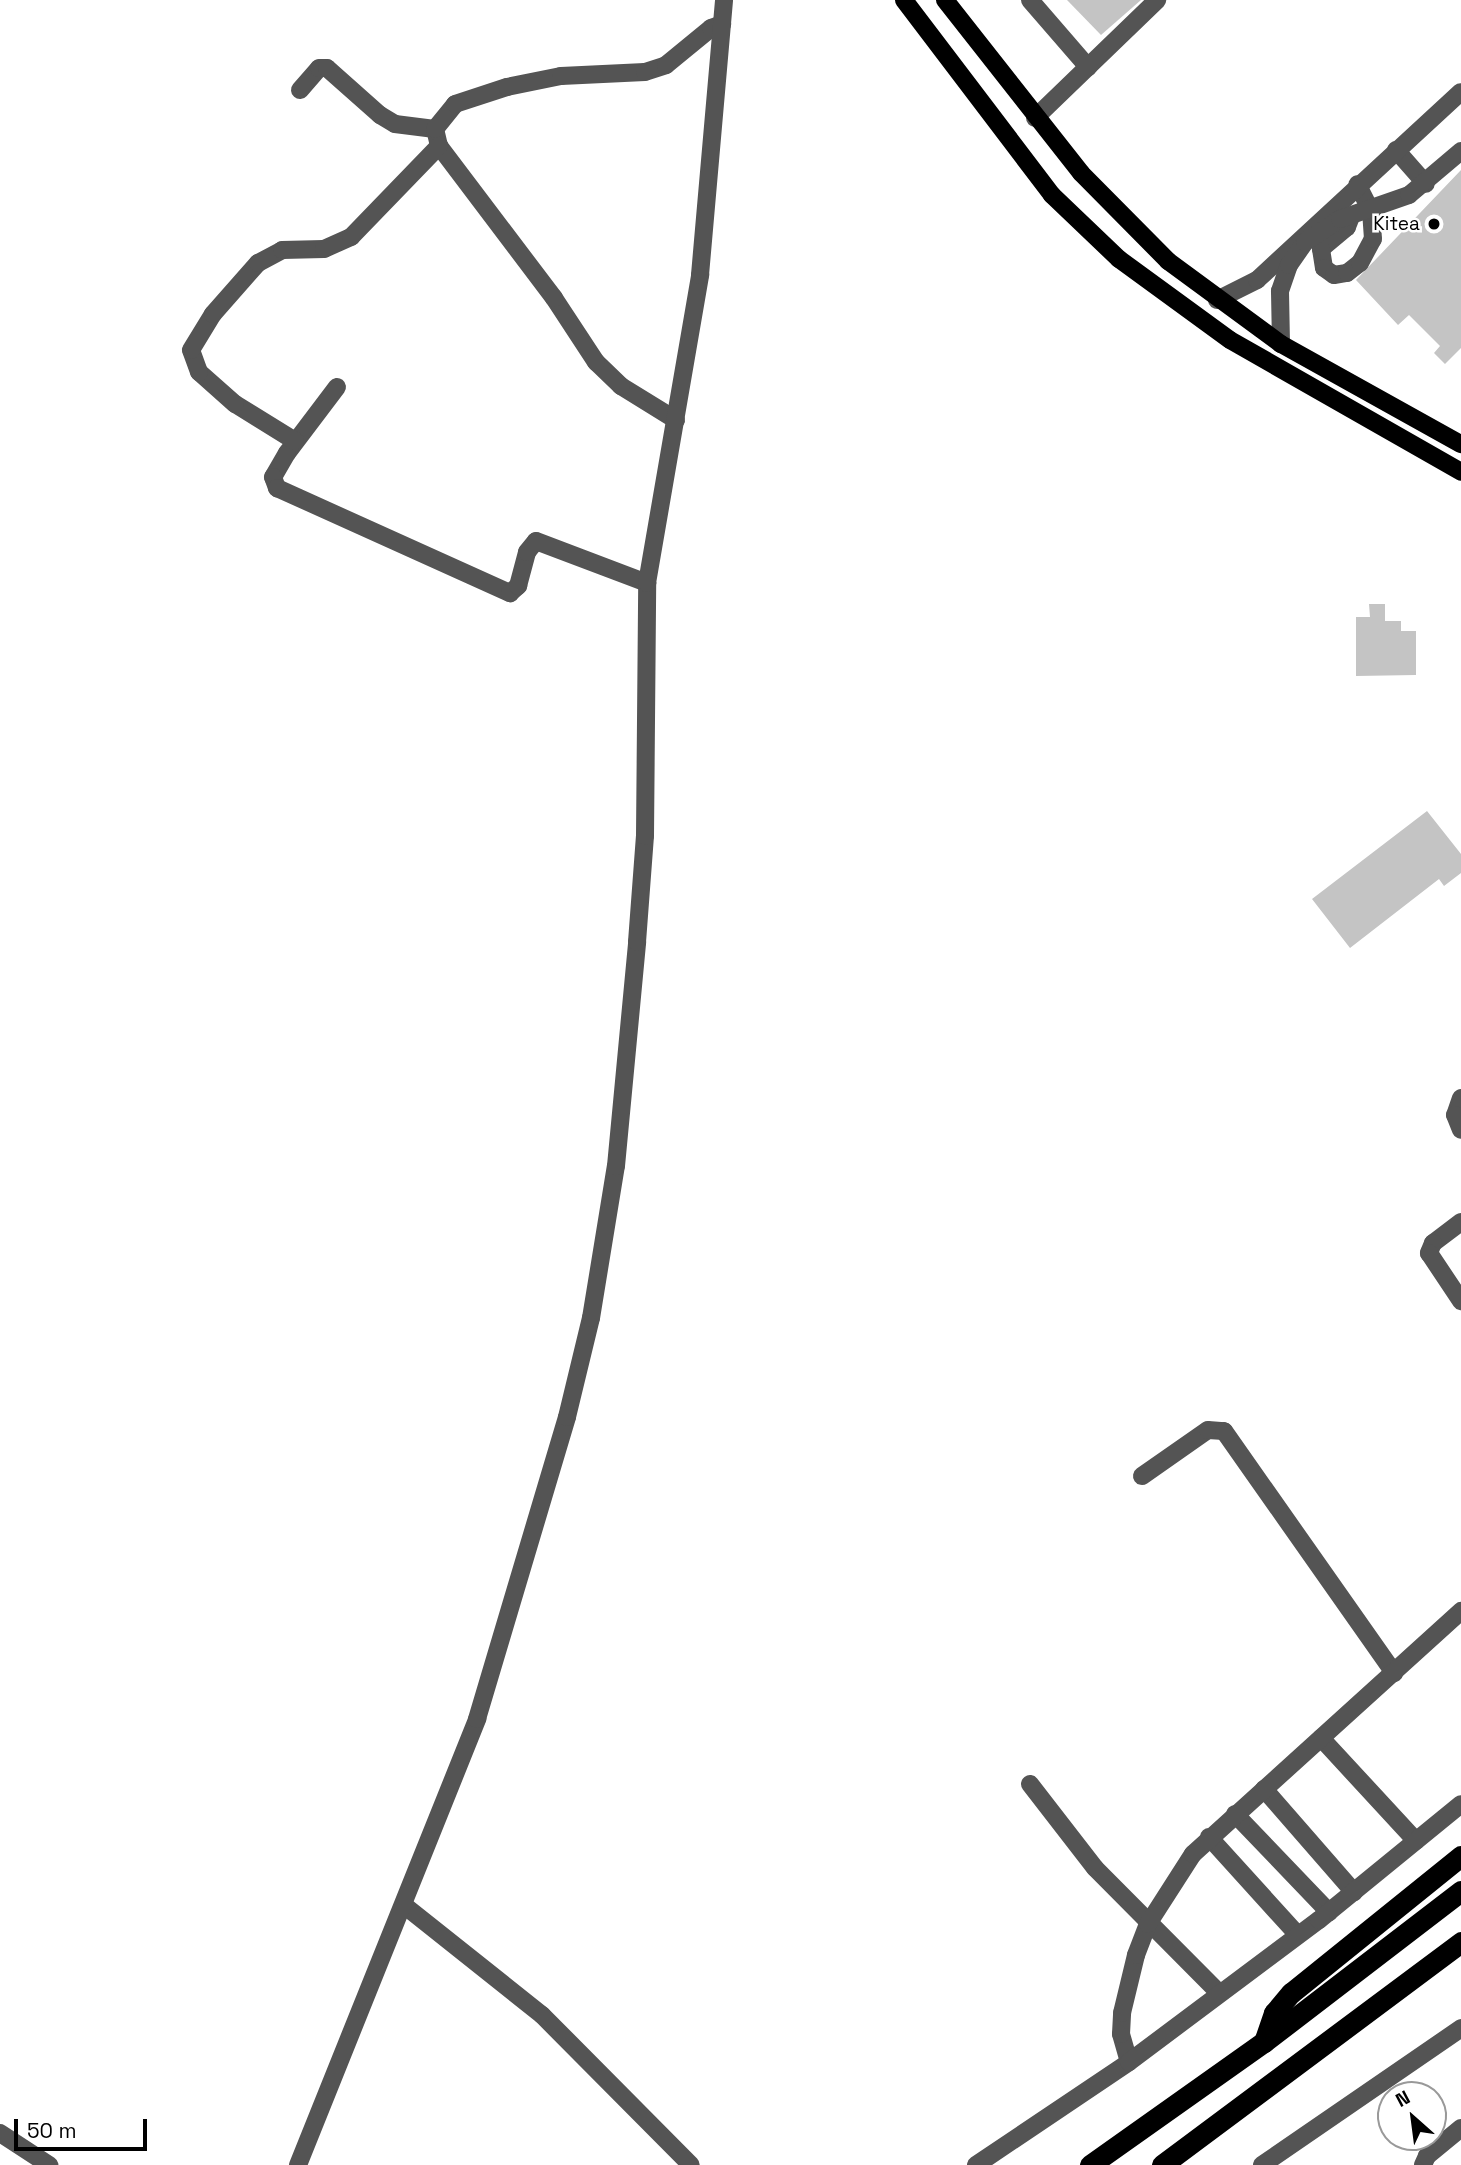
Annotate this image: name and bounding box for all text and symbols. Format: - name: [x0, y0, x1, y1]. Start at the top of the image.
- place label: Kitea: [1373, 213, 1420, 235]
- marker: Kitea: [1426, 216, 1442, 232]
- north arrow: [1377, 2081, 1447, 2151]
- text: N: [1391, 2085, 1414, 2113]
- scale bar: [18, 2106, 150, 2150]
- text: 50 m: [27, 2117, 77, 2144]

